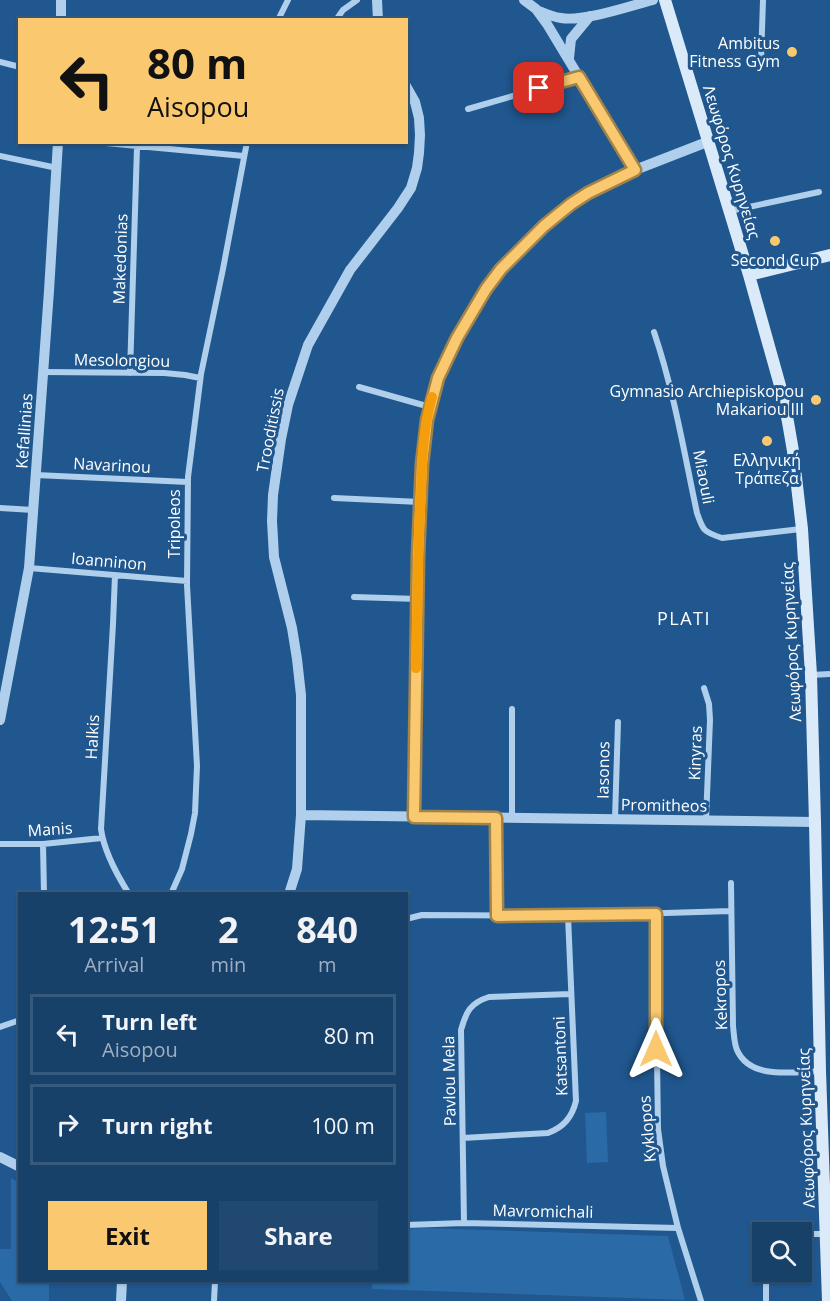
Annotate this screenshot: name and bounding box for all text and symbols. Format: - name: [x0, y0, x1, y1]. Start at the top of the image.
- place label: Ambitus Fitness Gym: [689, 32, 780, 72]
- text: 80 m: [147, 34, 247, 91]
- icon: left: [48, 42, 126, 120]
- marker: Ambitus Fitness Gym: [785, 45, 799, 59]
- pin: [513, 62, 564, 113]
- icon: arrive: [522, 71, 555, 104]
- street label: Λεωφόρος Κυρηνείας: [698, 82, 766, 242]
- text: Aisopou: [147, 88, 249, 125]
- street label: Makedonias: [107, 213, 133, 305]
- marker: Second Cup: [768, 234, 782, 248]
- place label: Second Cup: [731, 249, 819, 271]
- street label: Mesolongiou: [74, 348, 170, 372]
- place label: Gymnasio Archiepiskopou Makariou III: [610, 380, 804, 420]
- street label: Trooditissis: [251, 386, 289, 474]
- street label: Kefallinias: [10, 393, 38, 469]
- marker: Gymnasio Archiepiskopou Makariou III: [809, 393, 823, 407]
- marker: Ελληνική Τράπεζα: [760, 434, 774, 448]
- street label: Miaouli: [688, 448, 720, 506]
- place label: Ελληνική Τράπεζα: [733, 449, 801, 489]
- street label: Navarinou: [73, 452, 151, 478]
- street label: Tripoleos: [163, 489, 185, 559]
- street label: Ioanninon: [70, 547, 148, 575]
- street label: Λεωφόρος Κυρηνείας: [776, 561, 806, 723]
- district label: PLATI: [657, 606, 711, 630]
- street label: Halkis: [80, 714, 104, 760]
- street label: Kinyras: [683, 725, 707, 781]
- street label: Iasonos: [591, 741, 615, 799]
- street label: Promitheos: [621, 793, 707, 817]
- street label: Manis: [27, 816, 73, 842]
- text: 12:51: [68, 905, 161, 954]
- text: 2: [218, 905, 239, 954]
- text: 840: [296, 905, 358, 954]
- text: Arrival: [84, 951, 144, 978]
- text: min: [210, 951, 246, 978]
- text: m: [318, 951, 336, 978]
- street label: Kekropos: [708, 959, 732, 1031]
- text: Turn left: [102, 1006, 197, 1036]
- street label: Katsantoni: [548, 1016, 572, 1096]
- position arrow: [624, 1017, 688, 1081]
- icon: left: [51, 1018, 84, 1051]
- text: 80 m: [324, 1020, 375, 1050]
- text: Aisopou: [102, 1036, 178, 1063]
- street label: Pavlou Mela: [437, 1036, 461, 1126]
- street label: Λεωφόρος Κυρηνείας: [792, 1047, 820, 1208]
- street label: Kyklopos: [633, 1095, 661, 1163]
- icon: right: [51, 1108, 84, 1141]
- text: Turn right: [102, 1110, 213, 1140]
- text: 100 m: [311, 1110, 375, 1140]
- street label: Mavromichali: [492, 1199, 594, 1223]
- button: Exit: [48, 1201, 207, 1270]
- button: Share: [219, 1201, 378, 1270]
- map controls: [752, 1222, 812, 1282]
- button: search: [752, 1222, 812, 1282]

